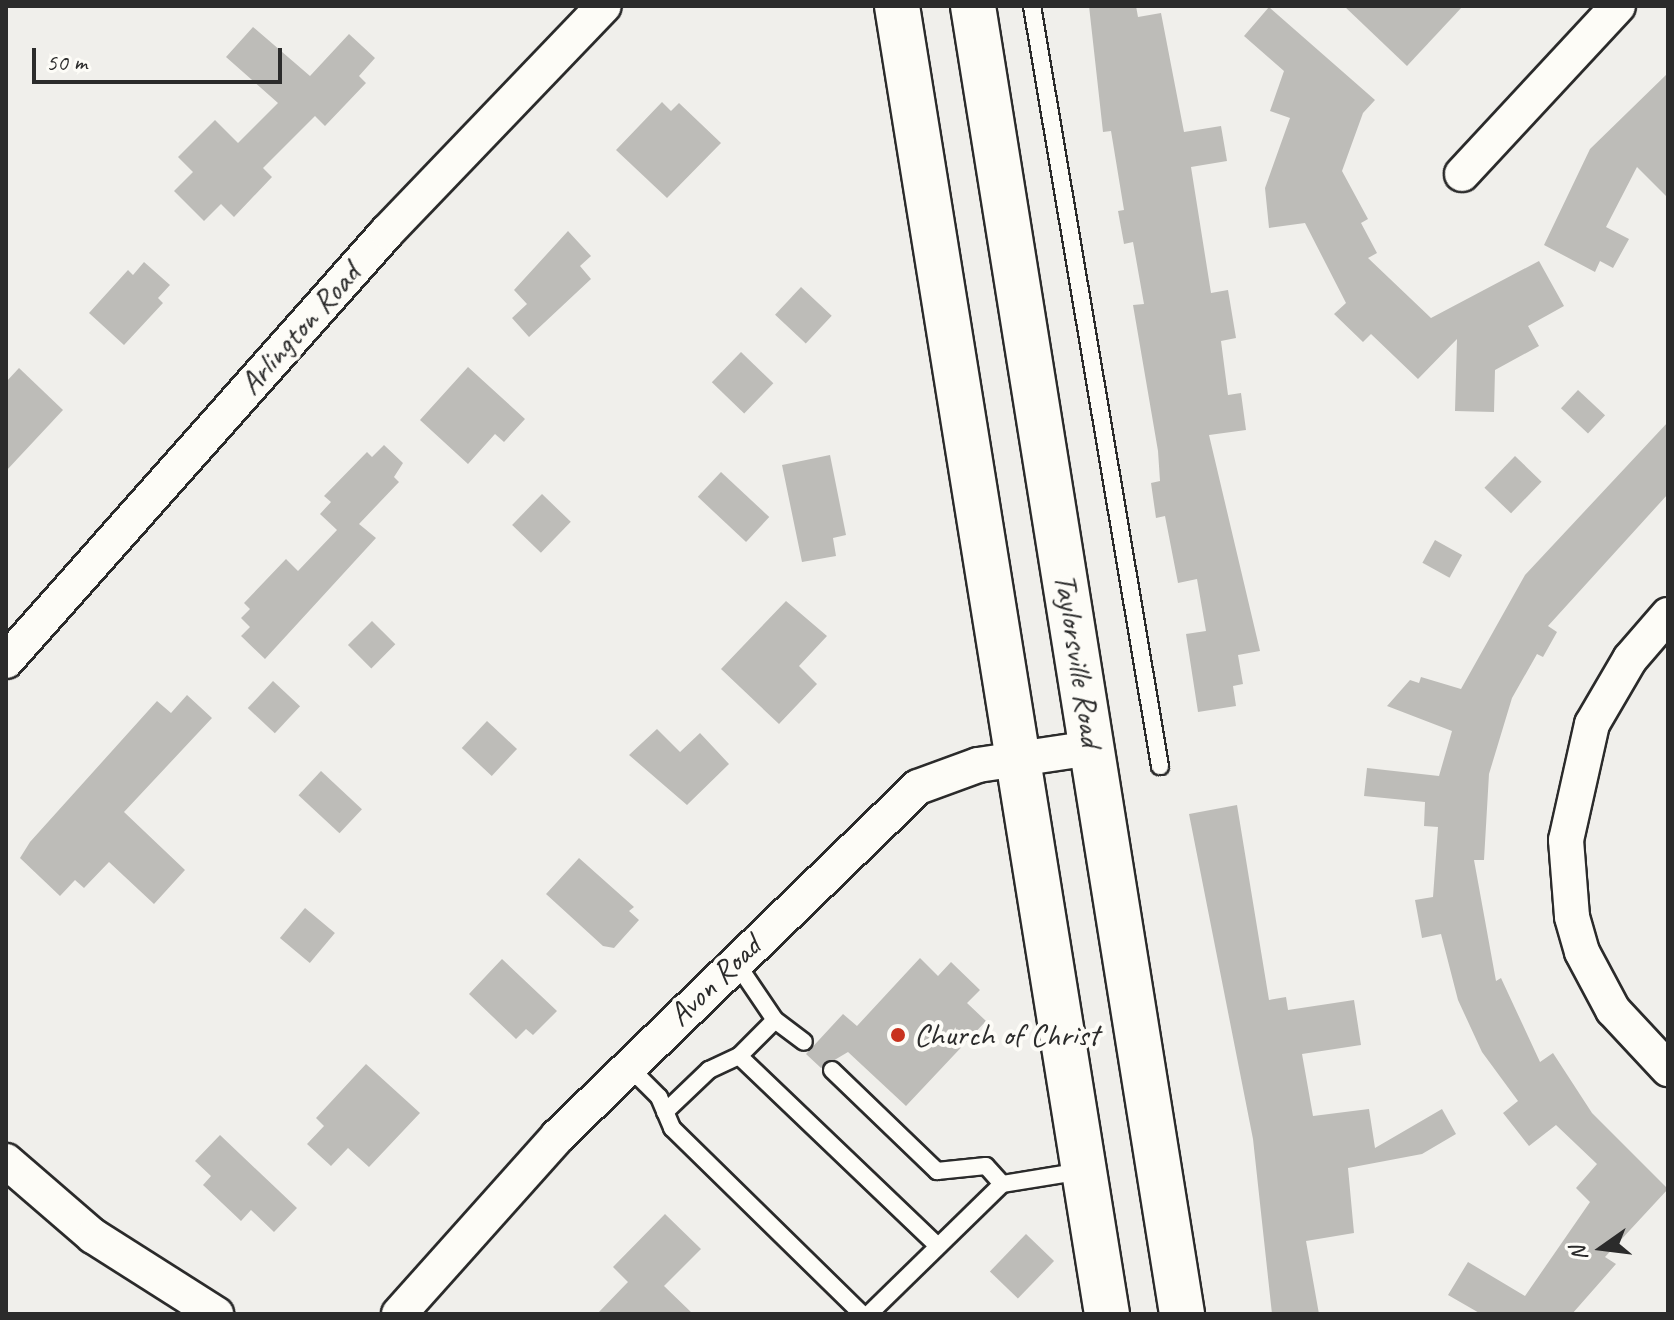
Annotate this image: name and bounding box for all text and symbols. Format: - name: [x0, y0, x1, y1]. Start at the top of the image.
- scale bar: [36, 32, 286, 82]
- text: 50 m: [46, 47, 87, 77]
- street label: Arlington Road: [232, 256, 368, 402]
- street label: Taylorsville Road: [1045, 571, 1111, 749]
- street label: Avon Road: [661, 928, 769, 1034]
- place label: Church of Christ: [914, 1016, 1099, 1054]
- marker: Church of Christ: [889, 1026, 907, 1044]
- north arrow: [1562, 1208, 1642, 1288]
- text: N: [1563, 1244, 1594, 1264]

